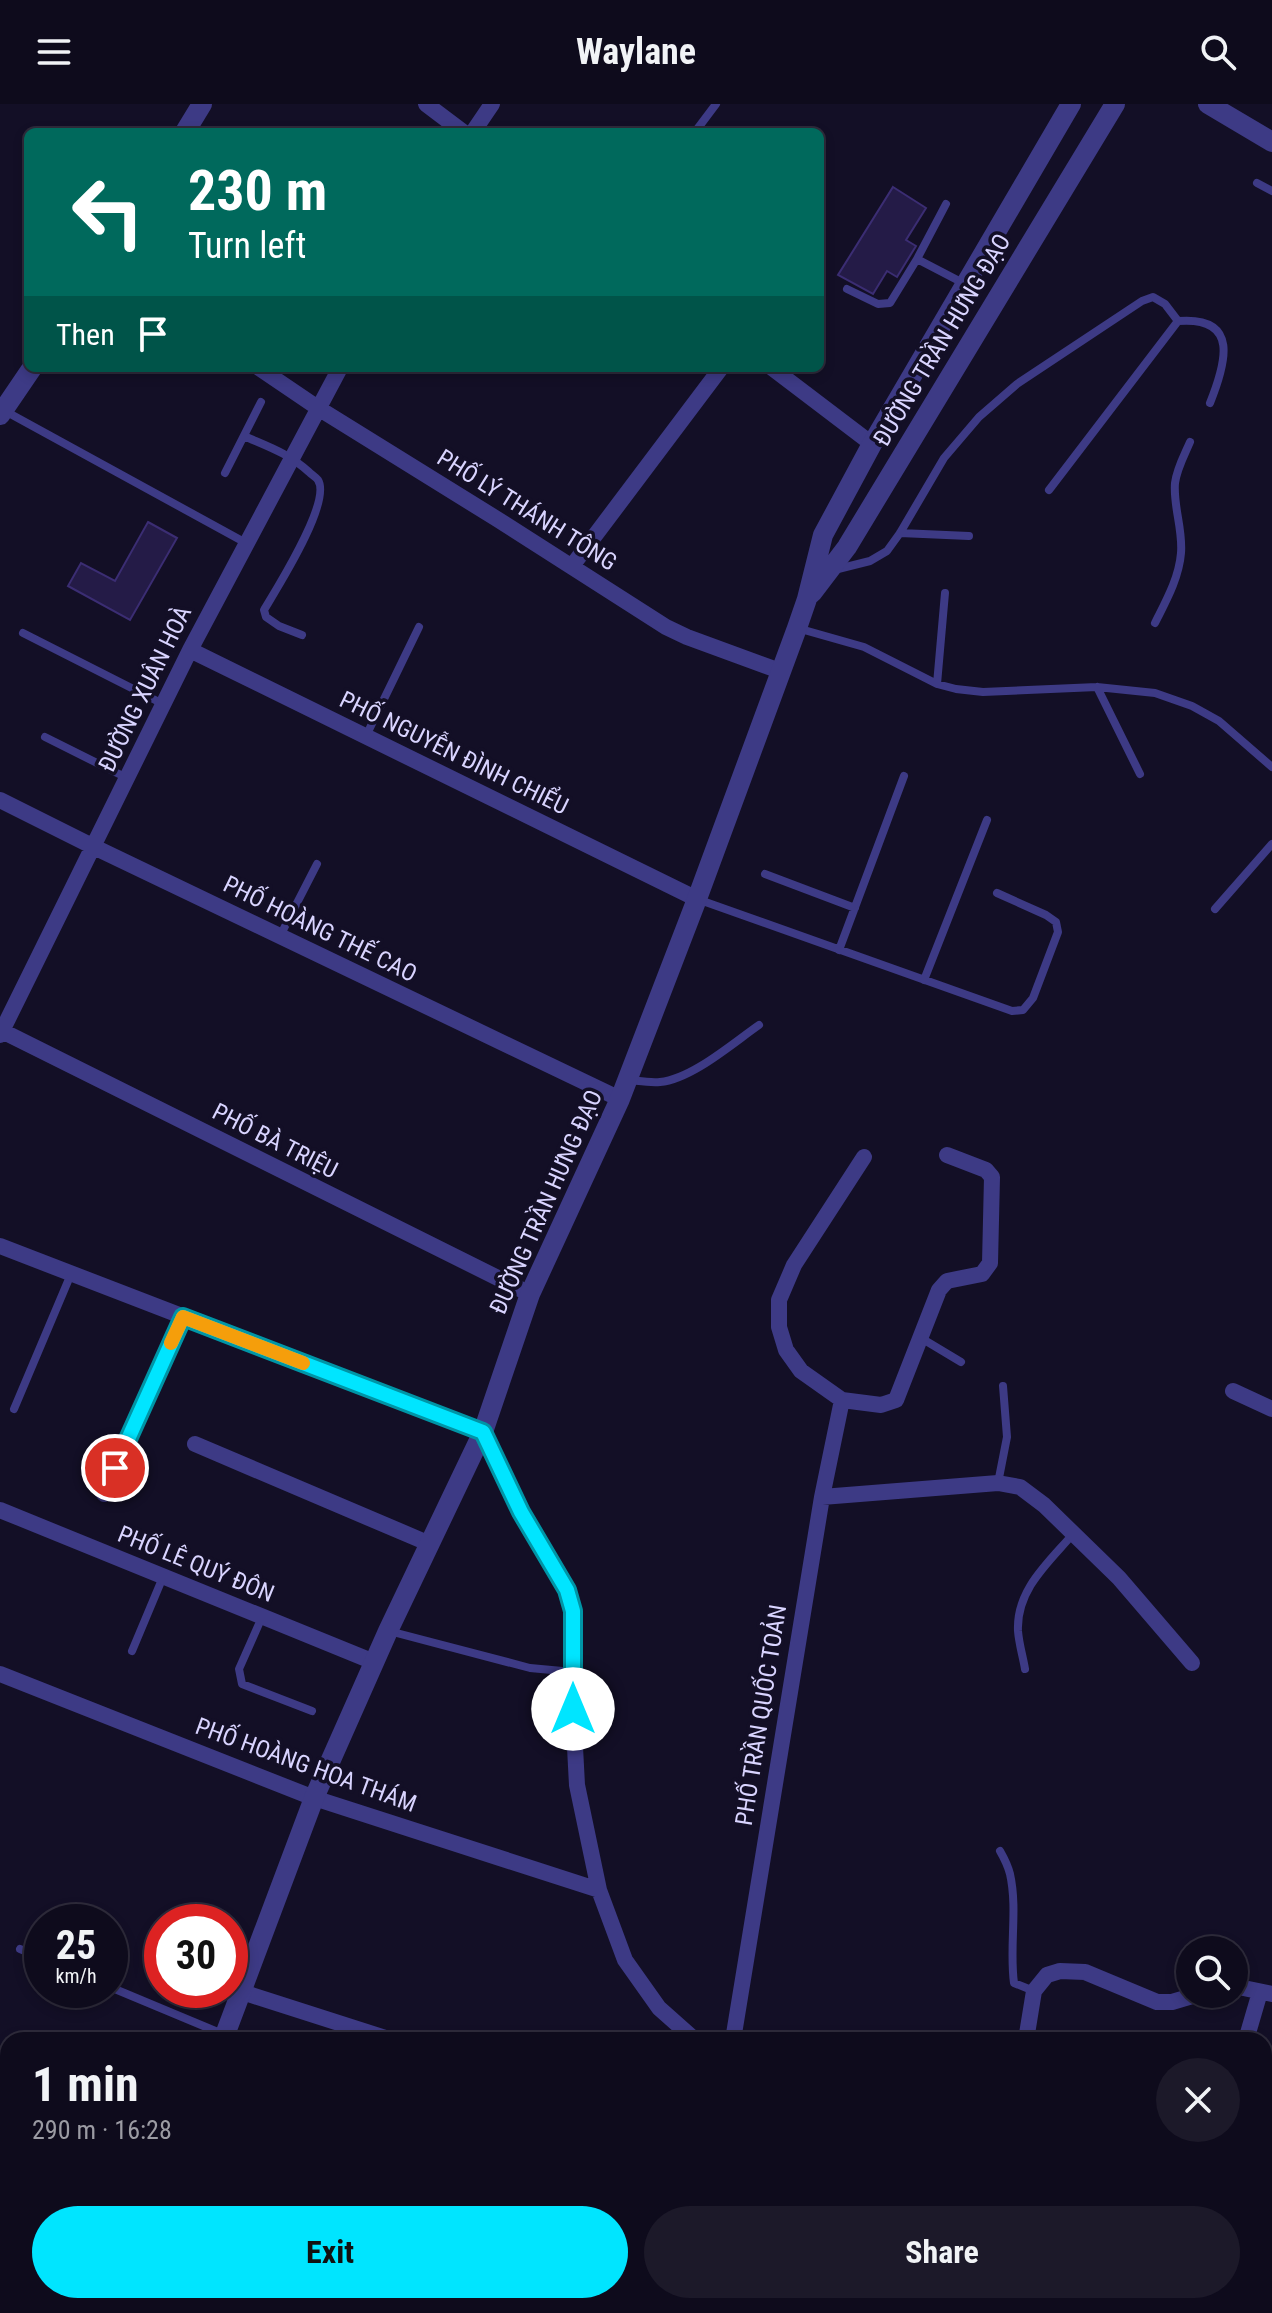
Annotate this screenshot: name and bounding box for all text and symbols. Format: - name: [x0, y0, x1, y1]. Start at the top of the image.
- icon: menu: [32, 30, 76, 74]
- icon: search: [1196, 30, 1240, 74]
- text: Waylane: [576, 31, 696, 73]
- text: 230 m: [188, 158, 327, 224]
- icon: left: [56, 160, 160, 264]
- text: Turn left: [188, 225, 306, 267]
- street label: ĐƯỜNG TRẦN HƯNG ĐẠO: [866, 228, 1016, 451]
- icon: arrive: [131, 312, 175, 356]
- text: Then: [56, 317, 115, 352]
- street label: PHỐ LÝ THÁNH TÔNG: [432, 442, 623, 577]
- street label: ĐƯỜNG XUÂN HOÀ: [93, 601, 197, 776]
- street label: PHỐ NGUYỄN ĐÌNH CHIỂU: [335, 683, 574, 821]
- street label: PHỐ HOÀNG THẾ CAO: [219, 868, 422, 988]
- street label: ĐƯỜNG TRẦN HƯNG ĐẠO: [482, 1085, 608, 1318]
- street label: PHỐ BÀ TRIỆU: [208, 1096, 343, 1185]
- pin: [81, 1434, 149, 1502]
- icon: arrive: [93, 1446, 137, 1490]
- street label: PHỐ LÊ QUÝ ĐÔN: [114, 1518, 279, 1608]
- street label: PHỐ TRẦN QUỐC TOẢN: [728, 1602, 792, 1827]
- position arrow: [531, 1667, 615, 1751]
- street label: PHỐ HOÀNG HOA THÁM: [192, 1710, 421, 1818]
- speed limit sign: 30: [144, 1904, 248, 2008]
- text: 25: [56, 1922, 96, 1969]
- map controls: [1176, 1936, 1248, 2008]
- button: search: [1176, 1936, 1248, 2008]
- text: km/h: [55, 1964, 97, 1988]
- text: 1 min: [32, 2056, 139, 2113]
- button: close: [1156, 2058, 1240, 2142]
- text: 290 m · 16:28: [32, 2115, 172, 2145]
- button: Exit: [32, 2206, 628, 2298]
- button: Share: [644, 2206, 1240, 2298]

